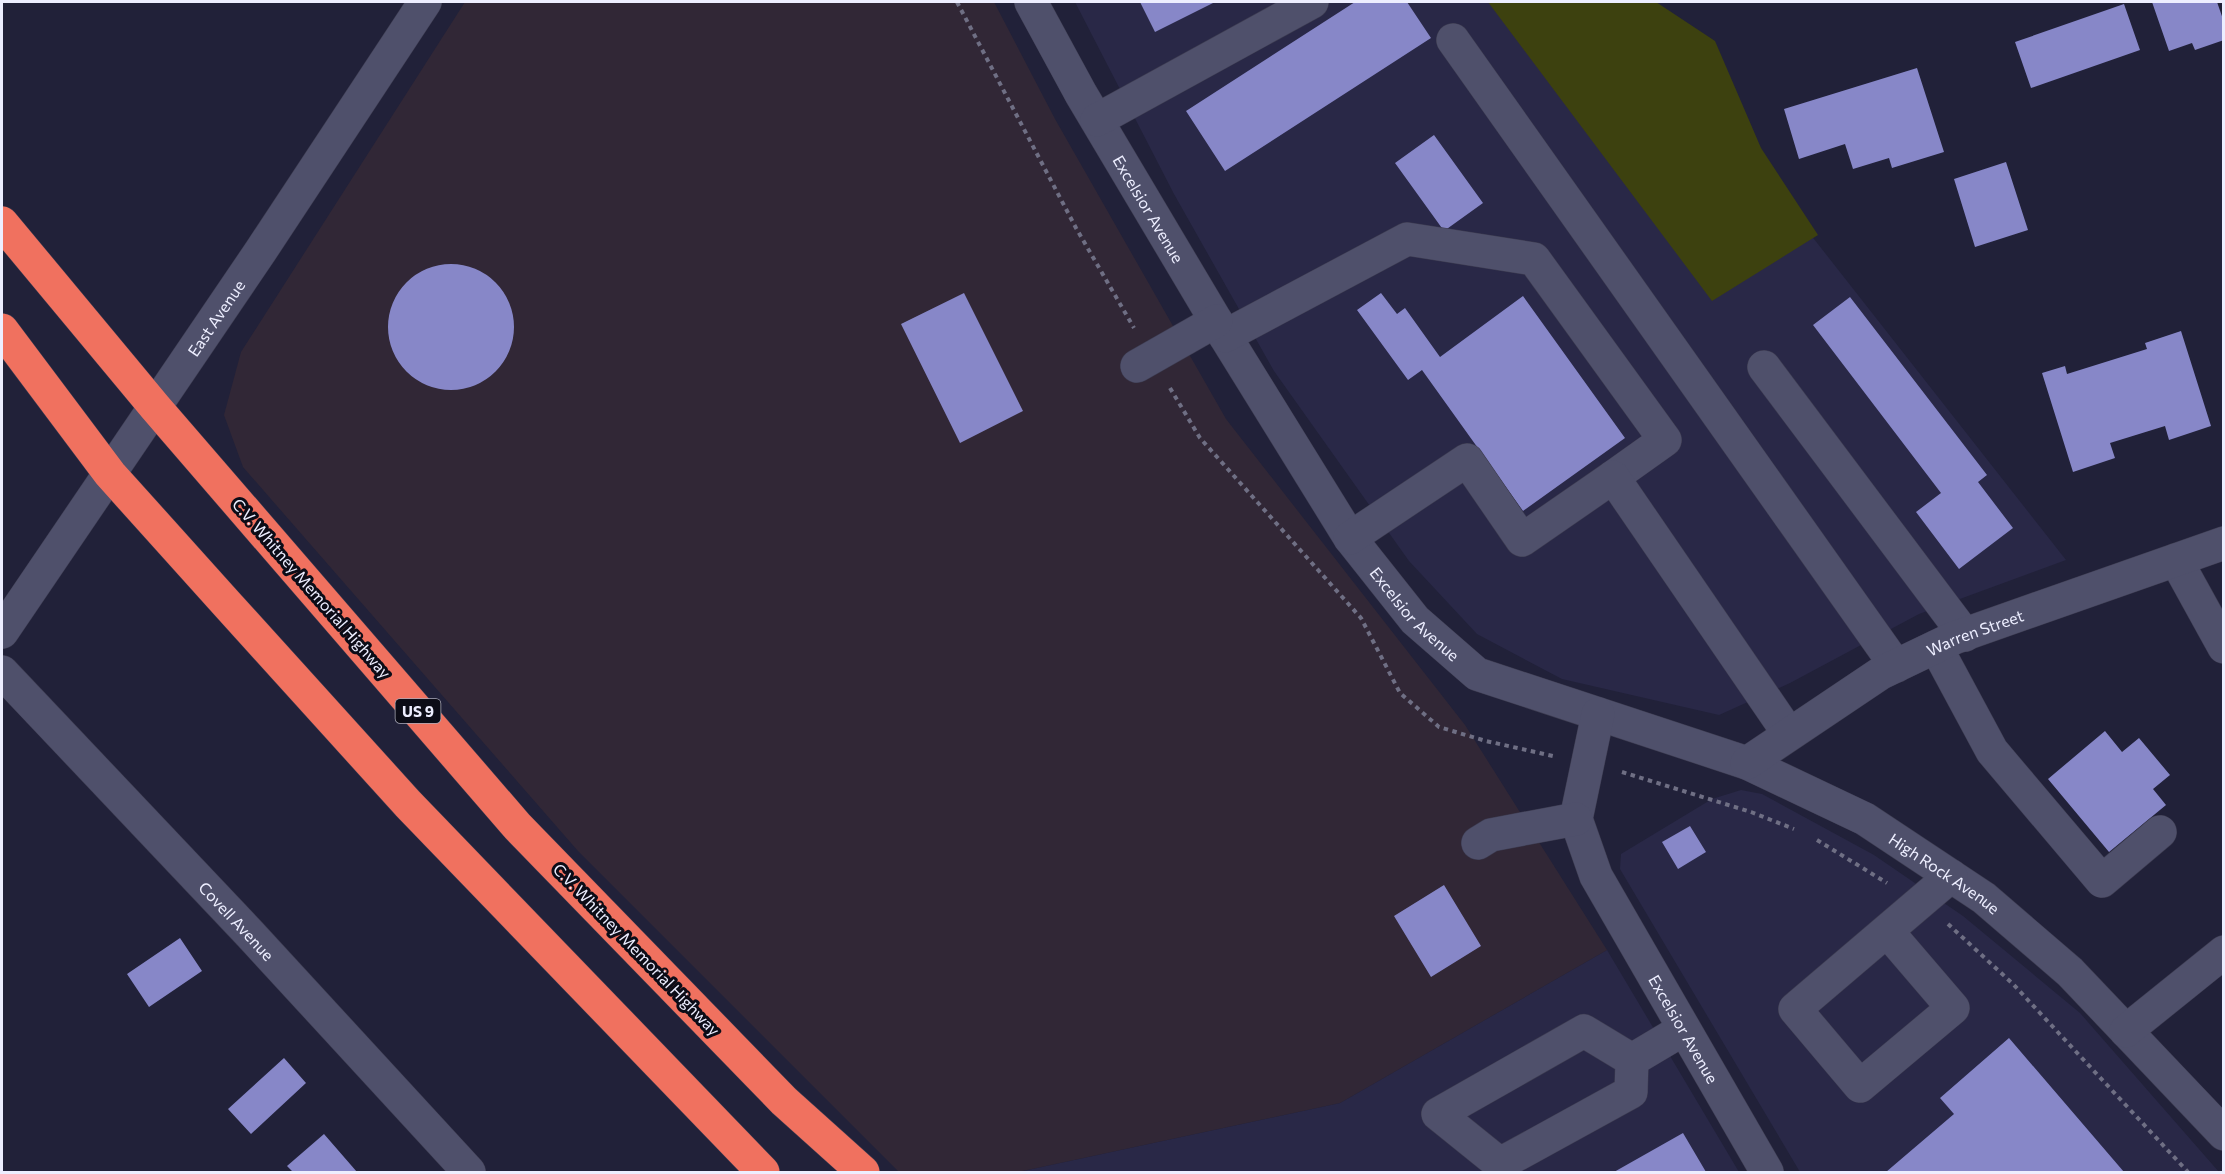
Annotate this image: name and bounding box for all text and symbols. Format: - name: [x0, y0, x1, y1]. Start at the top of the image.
- street label: Excelsior Avenue: [1110, 151, 1189, 266]
- street label: East Avenue: [183, 276, 248, 359]
- street label: C.V. Whitney Memorial Highway: [229, 494, 395, 682]
- street label: Excelsior Avenue: [1367, 563, 1464, 664]
- street label: Warren Street: [1923, 605, 2026, 659]
- road number: US 9: [396, 699, 440, 723]
- street label: High Rock Avenue: [1886, 828, 2004, 917]
- street label: C.V. Whitney Memorial Highway: [550, 859, 724, 1039]
- street label: Covell Avenue: [195, 877, 279, 964]
- street label: Excelsior Avenue: [1645, 971, 1723, 1086]

